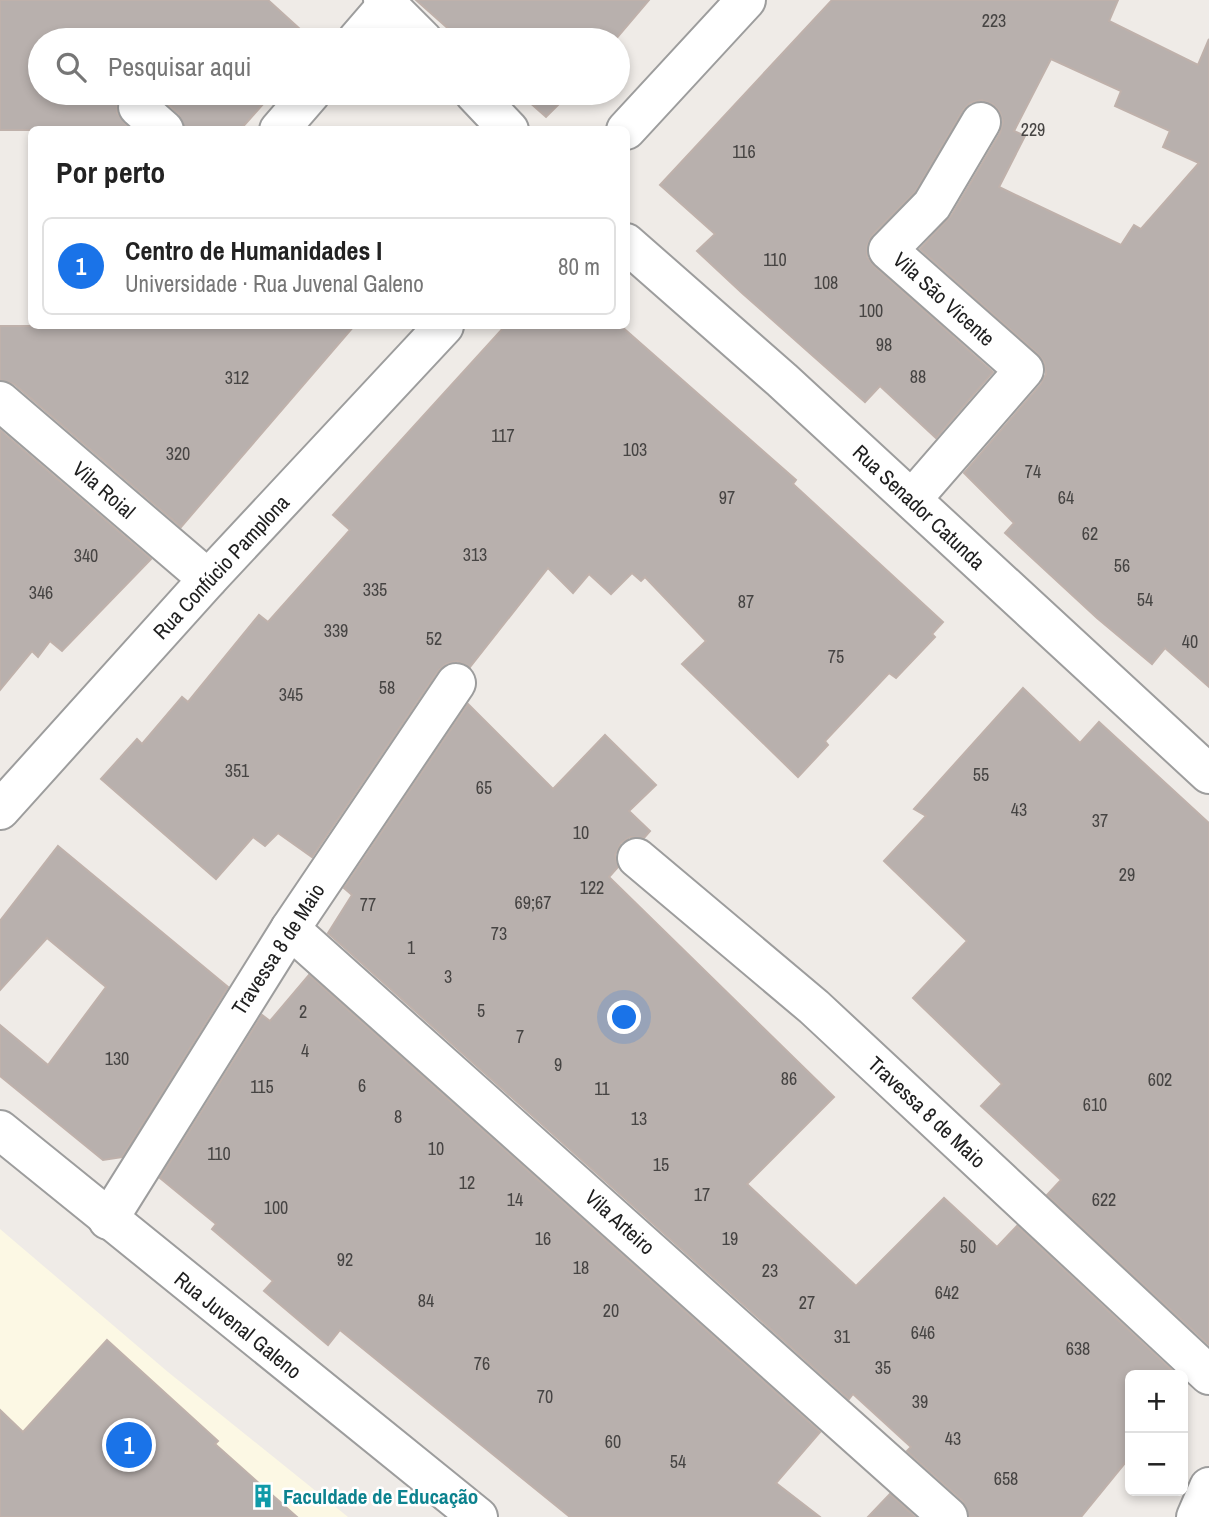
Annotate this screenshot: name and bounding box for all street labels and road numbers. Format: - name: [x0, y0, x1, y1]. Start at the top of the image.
- street label: Vila São Vicente: [887, 245, 1001, 353]
- street label: Rua Senador Catunda: [846, 438, 992, 576]
- street label: Vila Roial: [66, 455, 142, 525]
- street label: Rua Confúcio Pamplona: [146, 488, 296, 645]
- street label: Travessa 8 de Maio: [225, 878, 331, 1020]
- street label: Travessa 8 de Maio: [862, 1050, 992, 1174]
- street label: Vila Arteiro: [579, 1183, 661, 1261]
- street label: Rua Juvenal Galeno: [168, 1265, 308, 1385]

